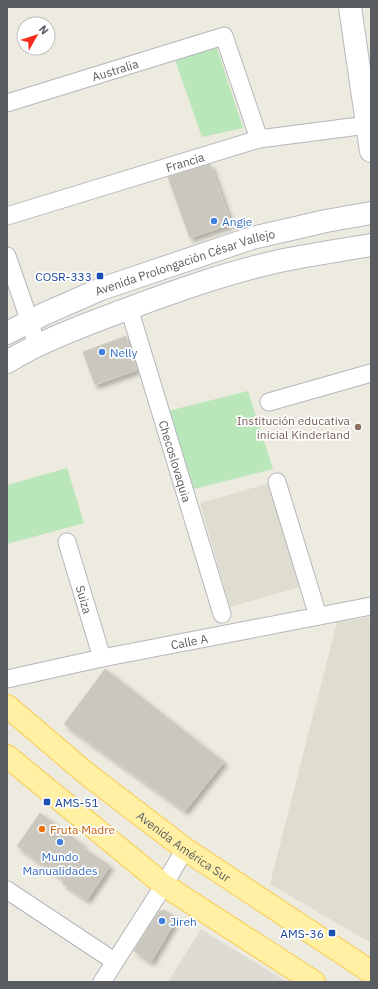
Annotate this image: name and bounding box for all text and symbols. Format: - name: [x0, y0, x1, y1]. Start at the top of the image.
- north arrow: [16, 16, 56, 56]
- text: N: [36, 22, 52, 37]
- street label: Australia: [90, 55, 141, 84]
- street label: Francia: [164, 149, 207, 175]
- place label: Angie: [222, 214, 253, 229]
- marker: Angie: [209, 216, 219, 226]
- street label: Avenida Prolongación César Vallejo: [92, 225, 277, 298]
- place label: COSR-333: [35, 269, 92, 284]
- marker: COSR-333: [95, 271, 105, 281]
- place label: Nelly: [110, 345, 137, 360]
- marker: Nelly: [97, 347, 107, 357]
- place label: Institución educativa inicial Kinderland: [237, 413, 351, 442]
- street label: Checoslovaquia: [156, 418, 195, 504]
- marker: Institución educativa inicial Kinderland: [353, 422, 363, 432]
- street label: Suiza: [73, 583, 96, 616]
- street label: Calle A: [169, 630, 209, 652]
- place label: AMS-51: [55, 795, 99, 810]
- marker: AMS-51: [42, 797, 52, 807]
- street label: Avenida América Sur: [134, 808, 234, 885]
- place label: Fruta Madre: [50, 822, 116, 837]
- marker: Fruta Madre: [37, 824, 47, 834]
- marker: Mundo Manualidades: [55, 837, 65, 847]
- place label: Mundo Manualidades: [22, 849, 98, 878]
- place label: Jireh: [170, 914, 197, 929]
- marker: Jireh: [157, 916, 167, 926]
- place label: AMS-36: [280, 926, 324, 941]
- marker: AMS-36: [327, 928, 337, 938]

